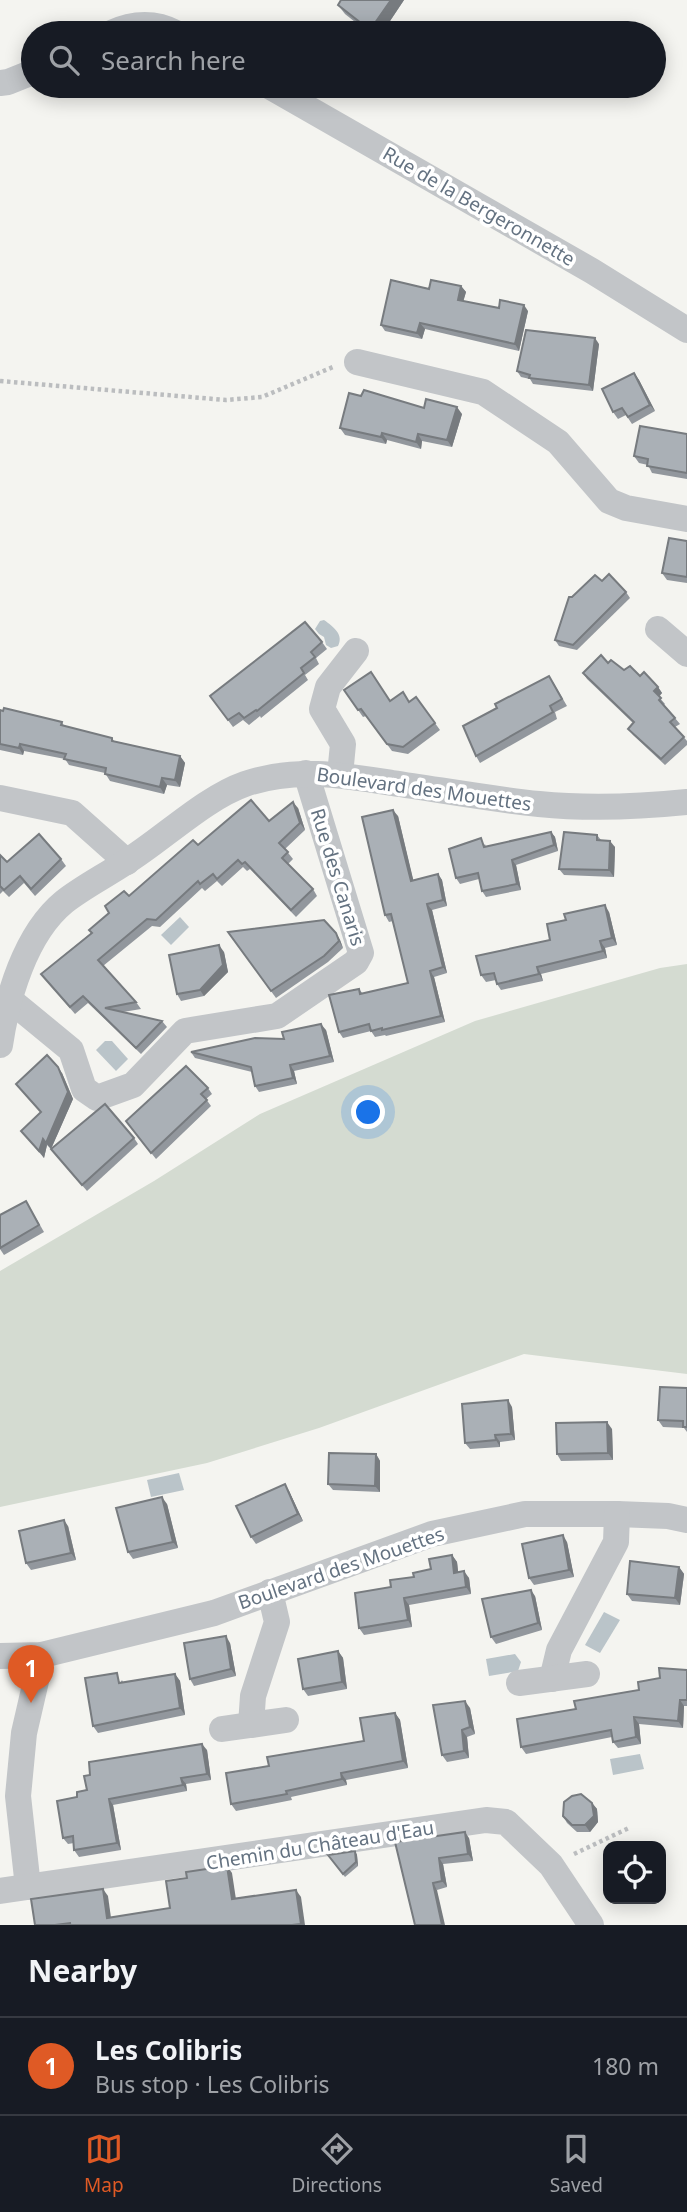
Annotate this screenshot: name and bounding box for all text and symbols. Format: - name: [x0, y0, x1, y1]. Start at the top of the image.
- search box: [21, 21, 666, 98]
- icon: search: [45, 41, 83, 79]
- text: Search here: [101, 42, 246, 78]
- street label: Rue de la Bergeronnette: [378, 140, 580, 272]
- street label: Boulevard des Mouettes: [315, 761, 533, 817]
- street label: Rue des Canaris: [305, 805, 371, 949]
- your location: [351, 1095, 385, 1129]
- street label: Boulevard des Mouettes: [234, 1520, 448, 1616]
- pin: 1: [8, 1645, 54, 1703]
- street label: Chemin du Château d'Eau: [204, 1814, 436, 1876]
- map controls: [603, 1841, 666, 1904]
- button: locate: [603, 1841, 666, 1904]
- text: Nearby: [28, 1950, 137, 1991]
- text: Les Colibris: [95, 2032, 242, 2068]
- text: 1: [44, 2050, 58, 2082]
- text: 180 m: [592, 2050, 659, 2082]
- text: Bus stop · Les Colibris: [95, 2068, 330, 2100]
- tab: Map: [84, 2130, 124, 2198]
- tab: Directions: [292, 2130, 382, 2198]
- tab: Saved: [550, 2130, 603, 2198]

